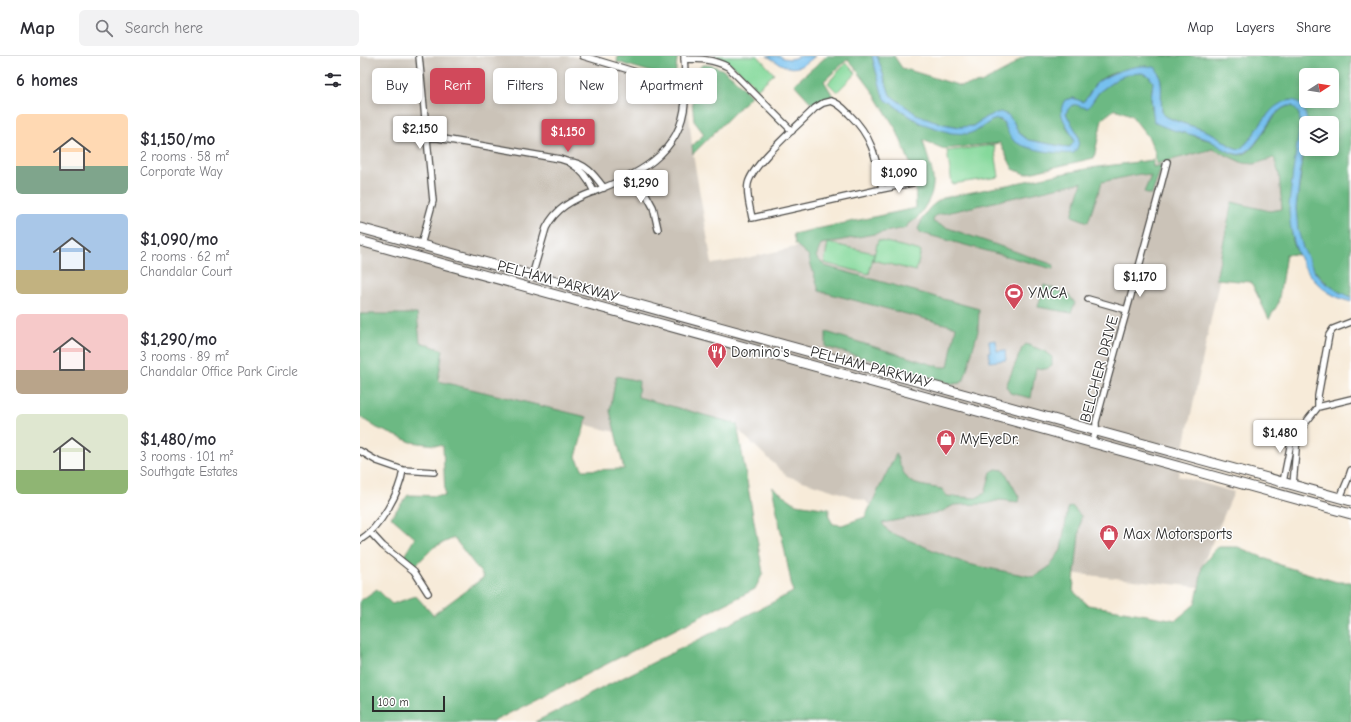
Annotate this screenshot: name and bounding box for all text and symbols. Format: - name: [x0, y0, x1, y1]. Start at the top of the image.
- search box: [79, 10, 359, 46]
- text: Map: [20, 17, 55, 39]
- icon: search: [93, 17, 115, 39]
- text: Search here: [125, 19, 203, 37]
- text: Map: [1187, 19, 1214, 36]
- text: Layers: [1236, 19, 1274, 36]
- text: Share: [1296, 19, 1331, 36]
- chip: Buy: [372, 68, 422, 104]
- chip: Rent: [430, 68, 485, 104]
- chip: Filters: [493, 68, 557, 104]
- chip: New: [565, 68, 618, 104]
- chip: Apartment: [626, 68, 717, 104]
- north arrow: [1299, 68, 1339, 108]
- map controls: [1299, 68, 1339, 156]
- icon: filters: [322, 69, 344, 91]
- text: 6 homes: [16, 71, 78, 90]
- pin: $2,150: [387, 116, 453, 150]
- button: layers: [1299, 116, 1339, 156]
- pin: $1,150: [535, 119, 601, 153]
- text: $2,150: [402, 121, 438, 136]
- text: $1,150: [551, 124, 585, 139]
- icon: home: [48, 130, 96, 178]
- text: $1,150/mo: [140, 130, 215, 149]
- text: 2 rooms · 58 m²: [140, 149, 229, 164]
- pin: $1,090: [866, 160, 932, 194]
- text: Corporate Way: [140, 164, 223, 179]
- text: $1,090: [880, 165, 918, 180]
- pin: $1,290: [608, 170, 674, 204]
- text: $1,290: [623, 175, 659, 190]
- icon: home: [48, 230, 96, 278]
- text: $1,090/mo: [140, 230, 218, 249]
- text: 2 rooms · 62 m²: [140, 249, 229, 264]
- street label: PELHAM PARKWAY: [495, 256, 621, 306]
- text: Chandalar Court: [140, 264, 232, 279]
- pin: $1,170: [1107, 264, 1173, 298]
- text: $1,170: [1123, 269, 1157, 284]
- sports icon: YMCA: [1003, 282, 1025, 310]
- place label: YMCA: [1028, 284, 1068, 302]
- street label: BELCHER DRIVE: [1076, 314, 1122, 424]
- icon: home: [48, 330, 96, 378]
- text: $1,290/mo: [140, 330, 217, 349]
- restaurant icon: Domino's: [706, 341, 728, 369]
- street label: PELHAM PARKWAY: [808, 342, 934, 392]
- place label: Domino's: [731, 343, 790, 361]
- text: 3 rooms · 89 m²: [140, 349, 229, 364]
- text: Chandalar Office Park Circle: [140, 364, 298, 379]
- pin: $1,480: [1247, 420, 1313, 454]
- text: $1,480: [1262, 425, 1298, 440]
- shop icon: MyEyeDr.: [935, 428, 957, 456]
- icon: home: [48, 430, 96, 478]
- text: $1,480/mo: [140, 430, 216, 449]
- place label: MyEyeDr.: [960, 430, 1019, 448]
- text: 3 rooms · 101 m²: [140, 449, 233, 464]
- text: Southgate Estates: [140, 464, 238, 479]
- shop icon: Max Motorsports: [1098, 523, 1120, 551]
- place label: Max Motorsports: [1123, 525, 1232, 543]
- scale bar: [372, 694, 445, 713]
- text: 100 m: [378, 696, 409, 709]

